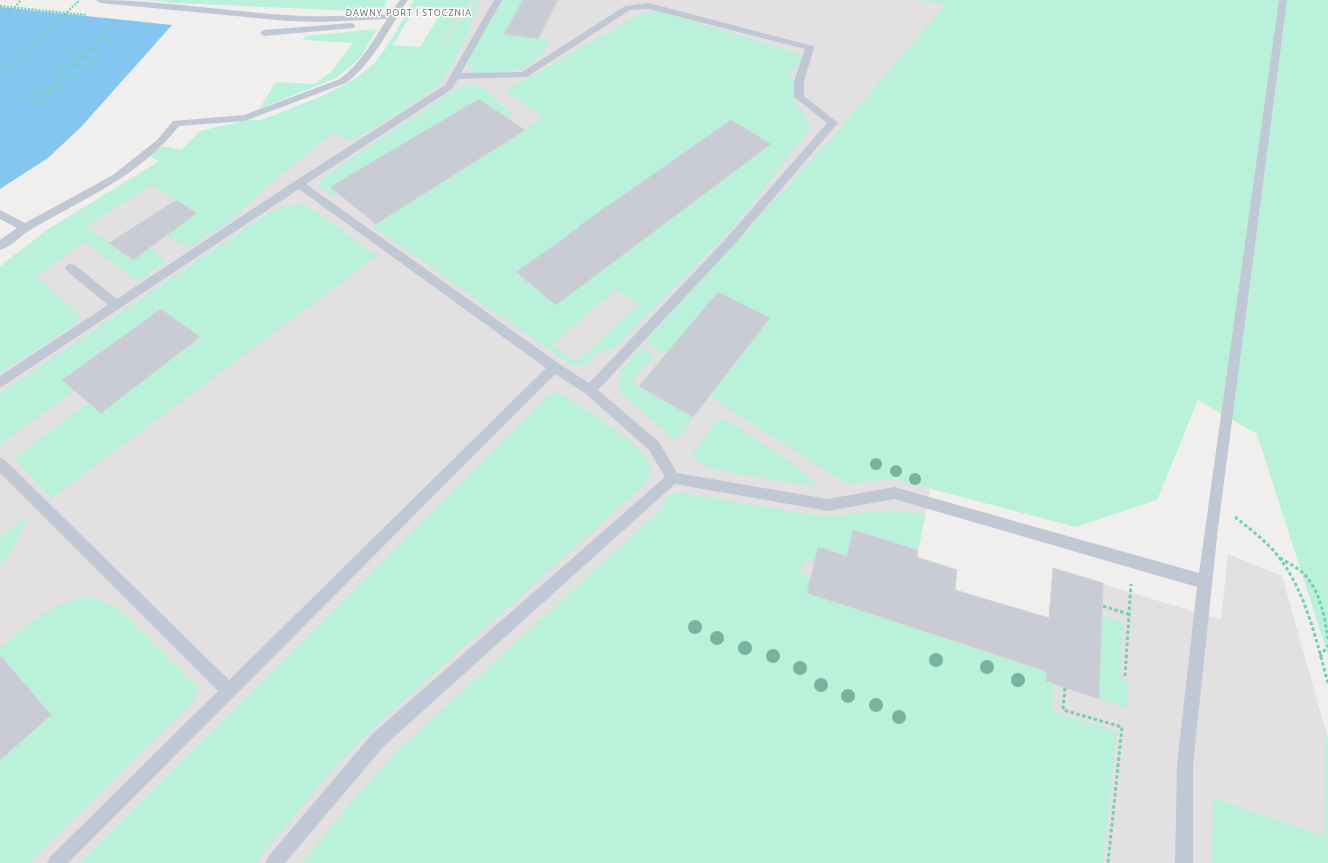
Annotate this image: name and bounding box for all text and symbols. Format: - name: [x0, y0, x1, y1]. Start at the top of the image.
- district label: DAWNY PORT I STOCZNIA: [346, 8, 472, 18]

